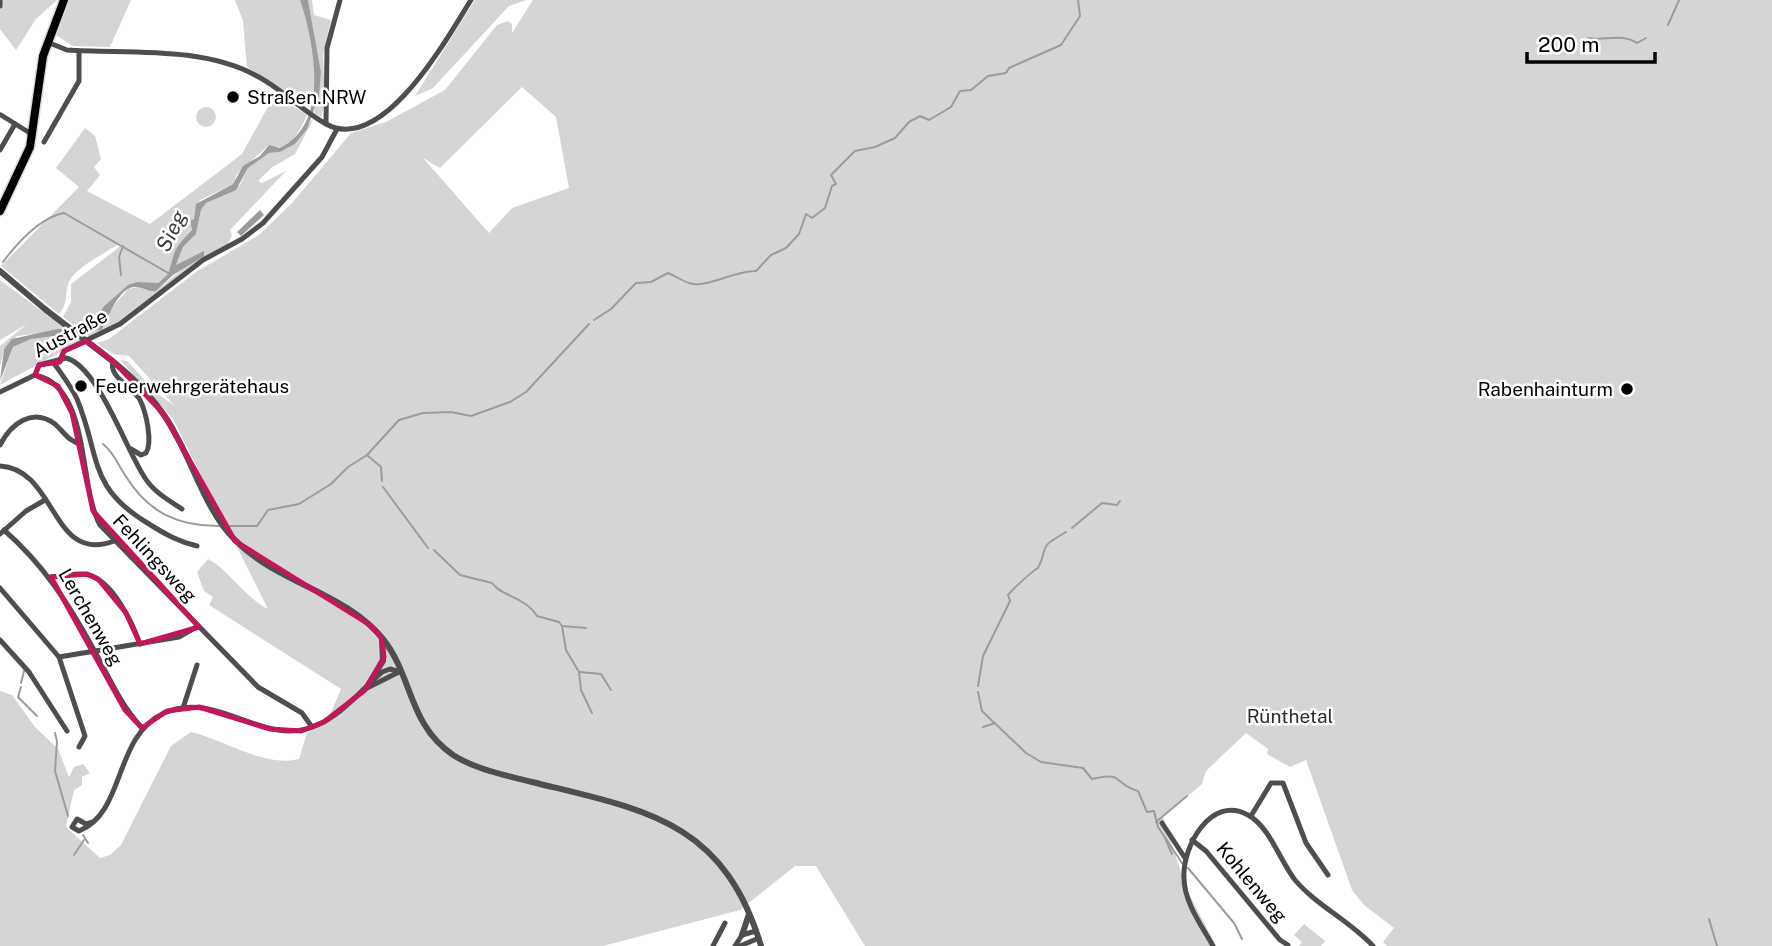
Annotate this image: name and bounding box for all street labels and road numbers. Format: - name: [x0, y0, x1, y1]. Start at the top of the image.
- street label: Austraße: [29, 304, 111, 362]
- street label: Fehlingsweg: [109, 509, 201, 607]
- street label: Lerchenweg: [54, 565, 128, 670]
- street label: Kohlenweg: [1212, 837, 1292, 927]

